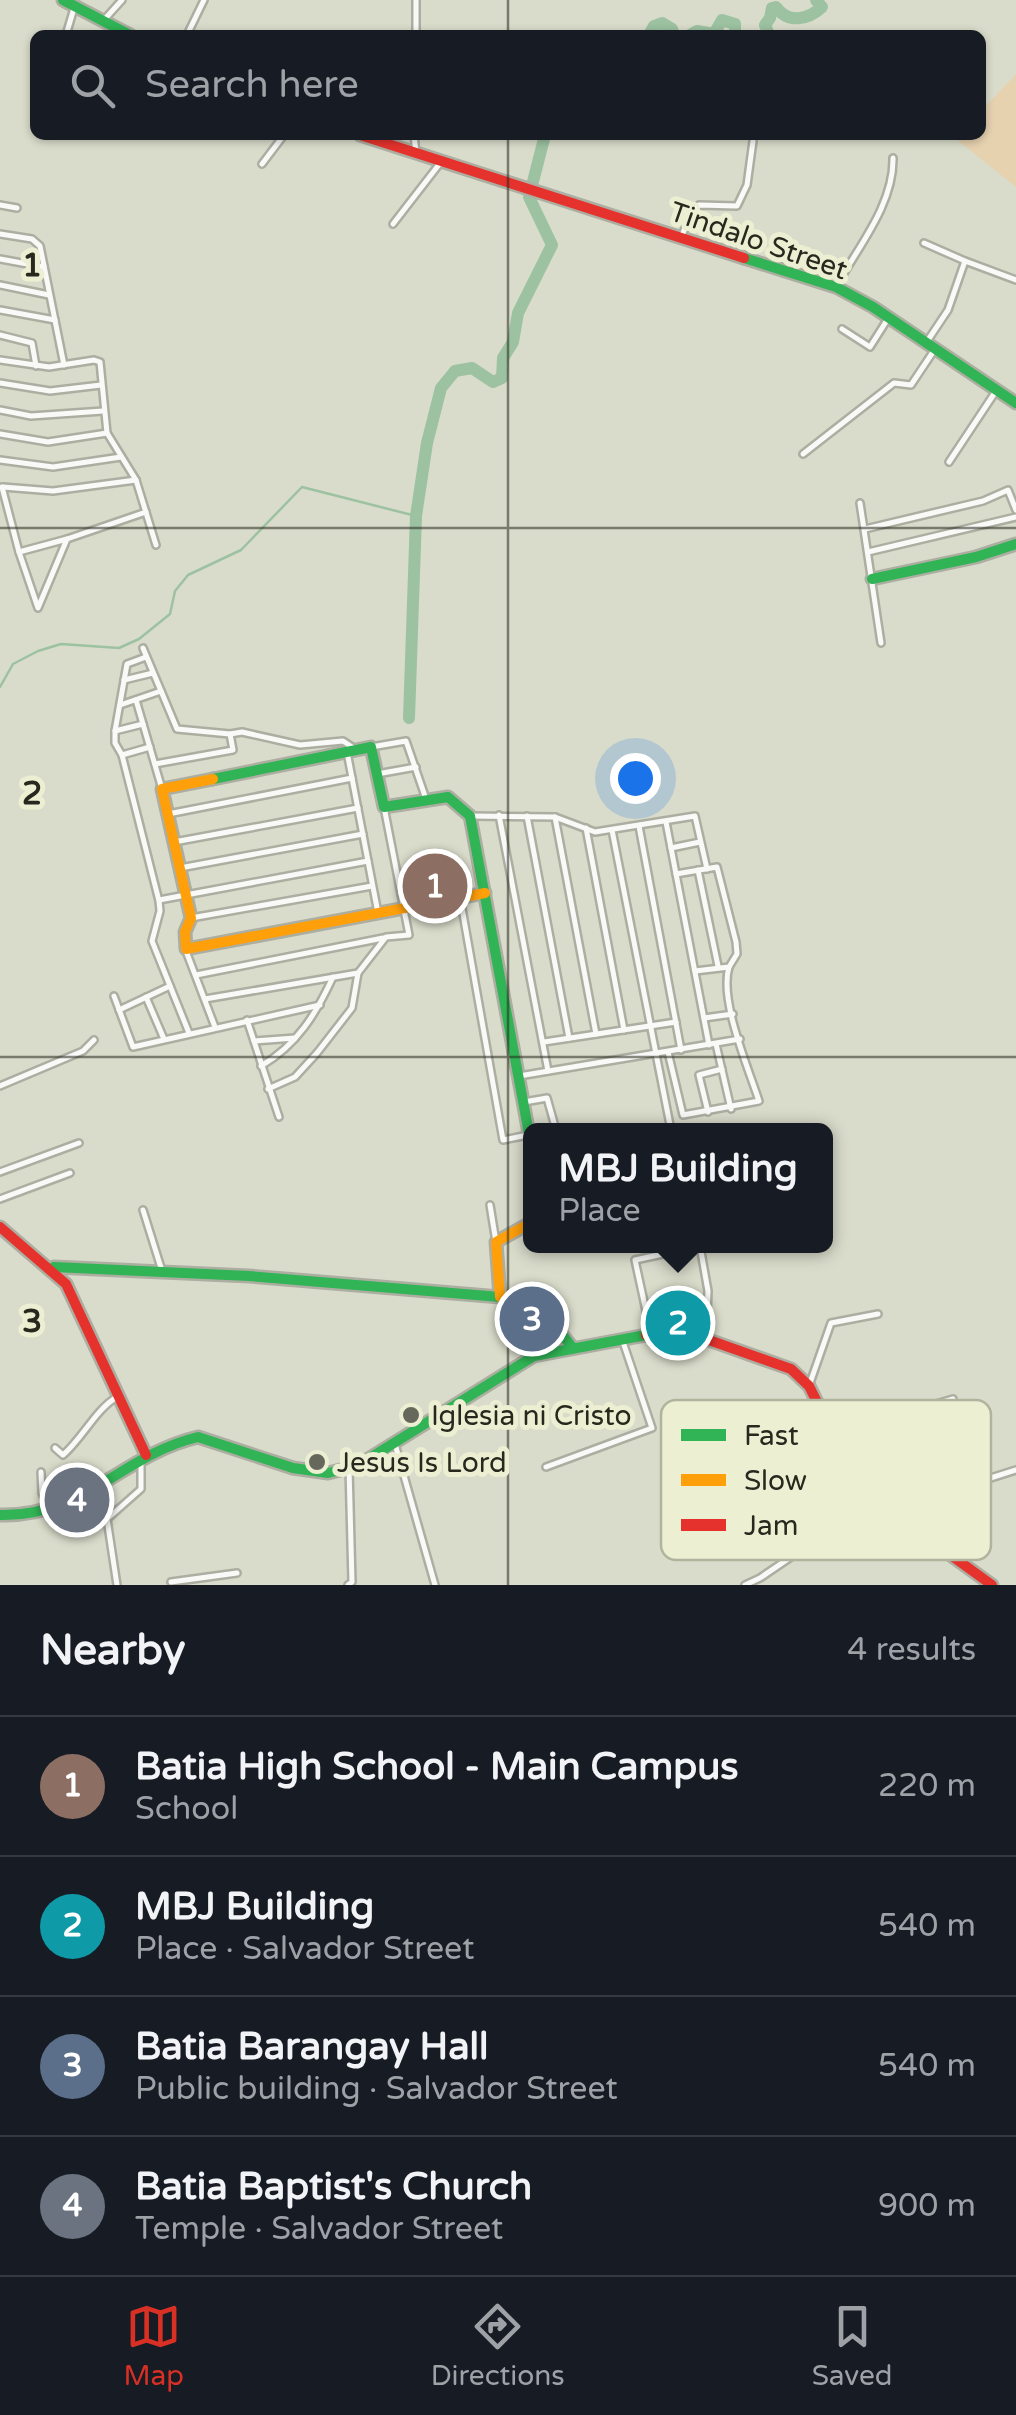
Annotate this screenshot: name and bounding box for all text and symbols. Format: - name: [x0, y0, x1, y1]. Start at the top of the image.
- search box: [30, 30, 986, 140]
- icon: search: [65, 58, 120, 113]
- text: Search here: [145, 62, 359, 108]
- street label: Tindalo Street: [665, 195, 852, 287]
- text: 1: [22, 247, 42, 285]
- your location: [610, 753, 661, 804]
- text: 2: [22, 775, 42, 813]
- pin: 1: [402, 848, 468, 924]
- popup: [523, 1123, 833, 1253]
- text: MBJ Building: [558, 1146, 798, 1192]
- text: Place: [558, 1192, 641, 1230]
- pin: 3: [500, 1282, 564, 1356]
- pin: 2: [646, 1286, 710, 1360]
- text: 3: [22, 1303, 42, 1341]
- place label: Iglesia ni Cristo: [431, 1399, 632, 1433]
- legend: [661, 1400, 991, 1560]
- marker: Iglesia ni Cristo: [400, 1404, 422, 1426]
- text: Fast: [744, 1419, 799, 1453]
- place label: Jesus Is Lord: [337, 1446, 507, 1480]
- marker: Jesus Is Lord: [306, 1451, 328, 1473]
- pin: 4: [44, 1462, 110, 1538]
- text: Slow: [744, 1464, 807, 1498]
- text: Jam: [744, 1509, 799, 1543]
- text: Nearby: [40, 1625, 185, 1676]
- text: 4 results: [847, 1631, 976, 1669]
- text: Batia High School - Main Campus: [135, 1744, 739, 1790]
- text: 1: [62, 1767, 83, 1805]
- text: 220 m: [878, 1767, 976, 1805]
- text: School: [135, 1790, 238, 1828]
- text: MBJ Building: [135, 1884, 374, 1930]
- text: 2: [62, 1907, 83, 1945]
- text: 540 m: [878, 1907, 976, 1945]
- text: Place · Salvador Street: [135, 1930, 474, 1968]
- text: Batia Barangay Hall: [135, 2024, 488, 2070]
- text: 3: [62, 2047, 83, 2085]
- text: 540 m: [878, 2047, 976, 2085]
- text: Public building · Salvador Street: [135, 2070, 618, 2108]
- text: Batia Baptist's Church: [135, 2164, 532, 2210]
- text: 4: [62, 2187, 83, 2225]
- text: 900 m: [878, 2187, 976, 2225]
- text: Temple · Salvador Street: [135, 2210, 503, 2248]
- tab: Map: [123, 2299, 184, 2393]
- tab: Directions: [431, 2299, 565, 2393]
- tab: Saved: [812, 2299, 893, 2393]

